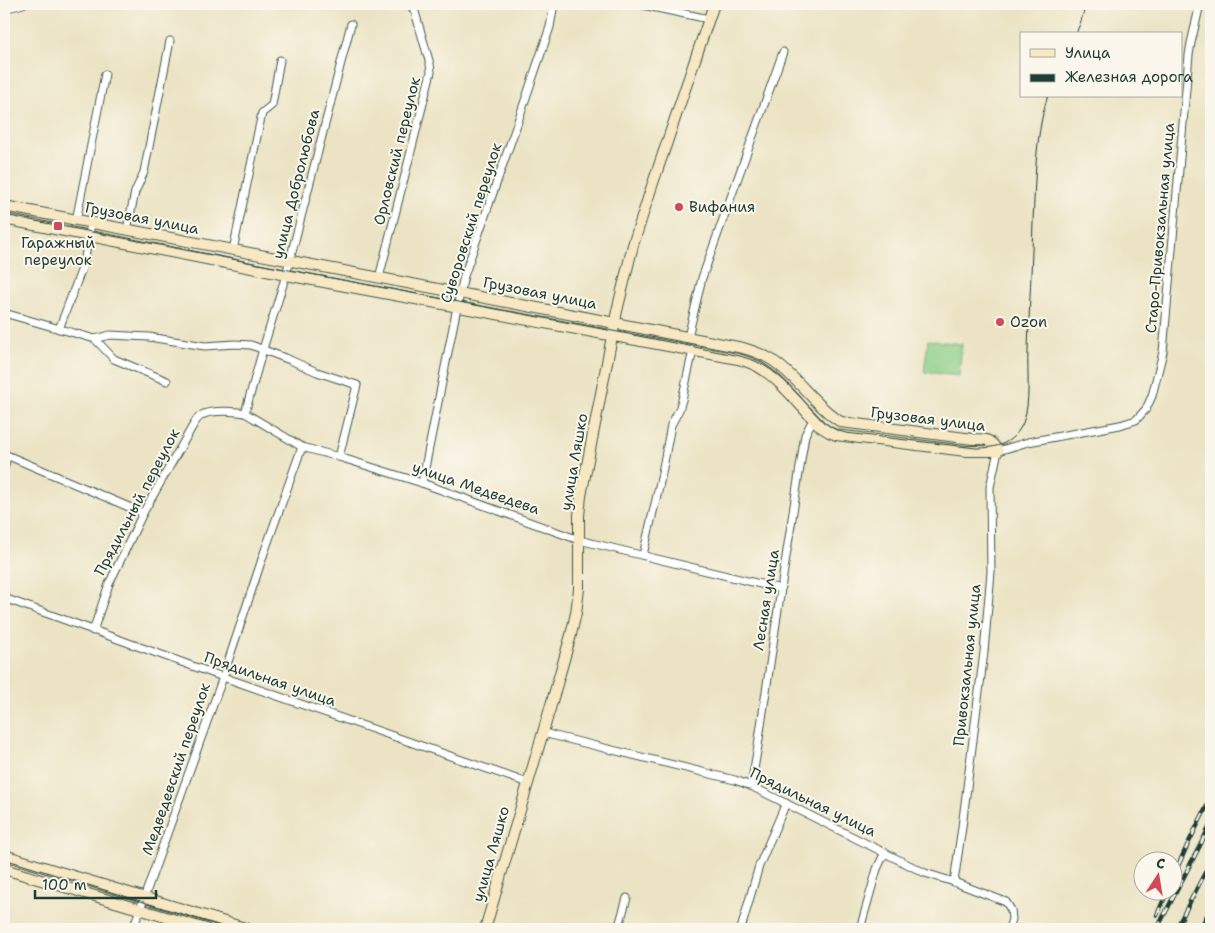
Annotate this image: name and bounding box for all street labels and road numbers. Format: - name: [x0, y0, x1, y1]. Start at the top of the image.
- street label: Орловский переулок: [369, 75, 425, 227]
- street label: улица Добролюбова: [268, 106, 324, 261]
- street label: Старо-Привокзальная улица: [1141, 121, 1179, 334]
- street label: Суворовский переулок: [436, 140, 506, 306]
- street label: Грузовая улица: [83, 197, 201, 239]
- street label: Грузовая улица: [481, 272, 599, 314]
- street label: Грузовая улица: [869, 402, 987, 436]
- street label: улица Ляшко: [556, 412, 592, 512]
- street label: Прядильный переулок: [90, 425, 184, 579]
- street label: улица Медведева: [410, 457, 543, 519]
- street label: Лесная улица: [748, 547, 784, 652]
- street label: Привокзальная улица: [949, 582, 986, 747]
- street label: Прядильная улица: [201, 647, 339, 711]
- street label: Медведевский переулок: [137, 680, 215, 858]
- street label: Прядильная улица: [746, 763, 880, 842]
- street label: улица Ляшко: [468, 804, 514, 904]

